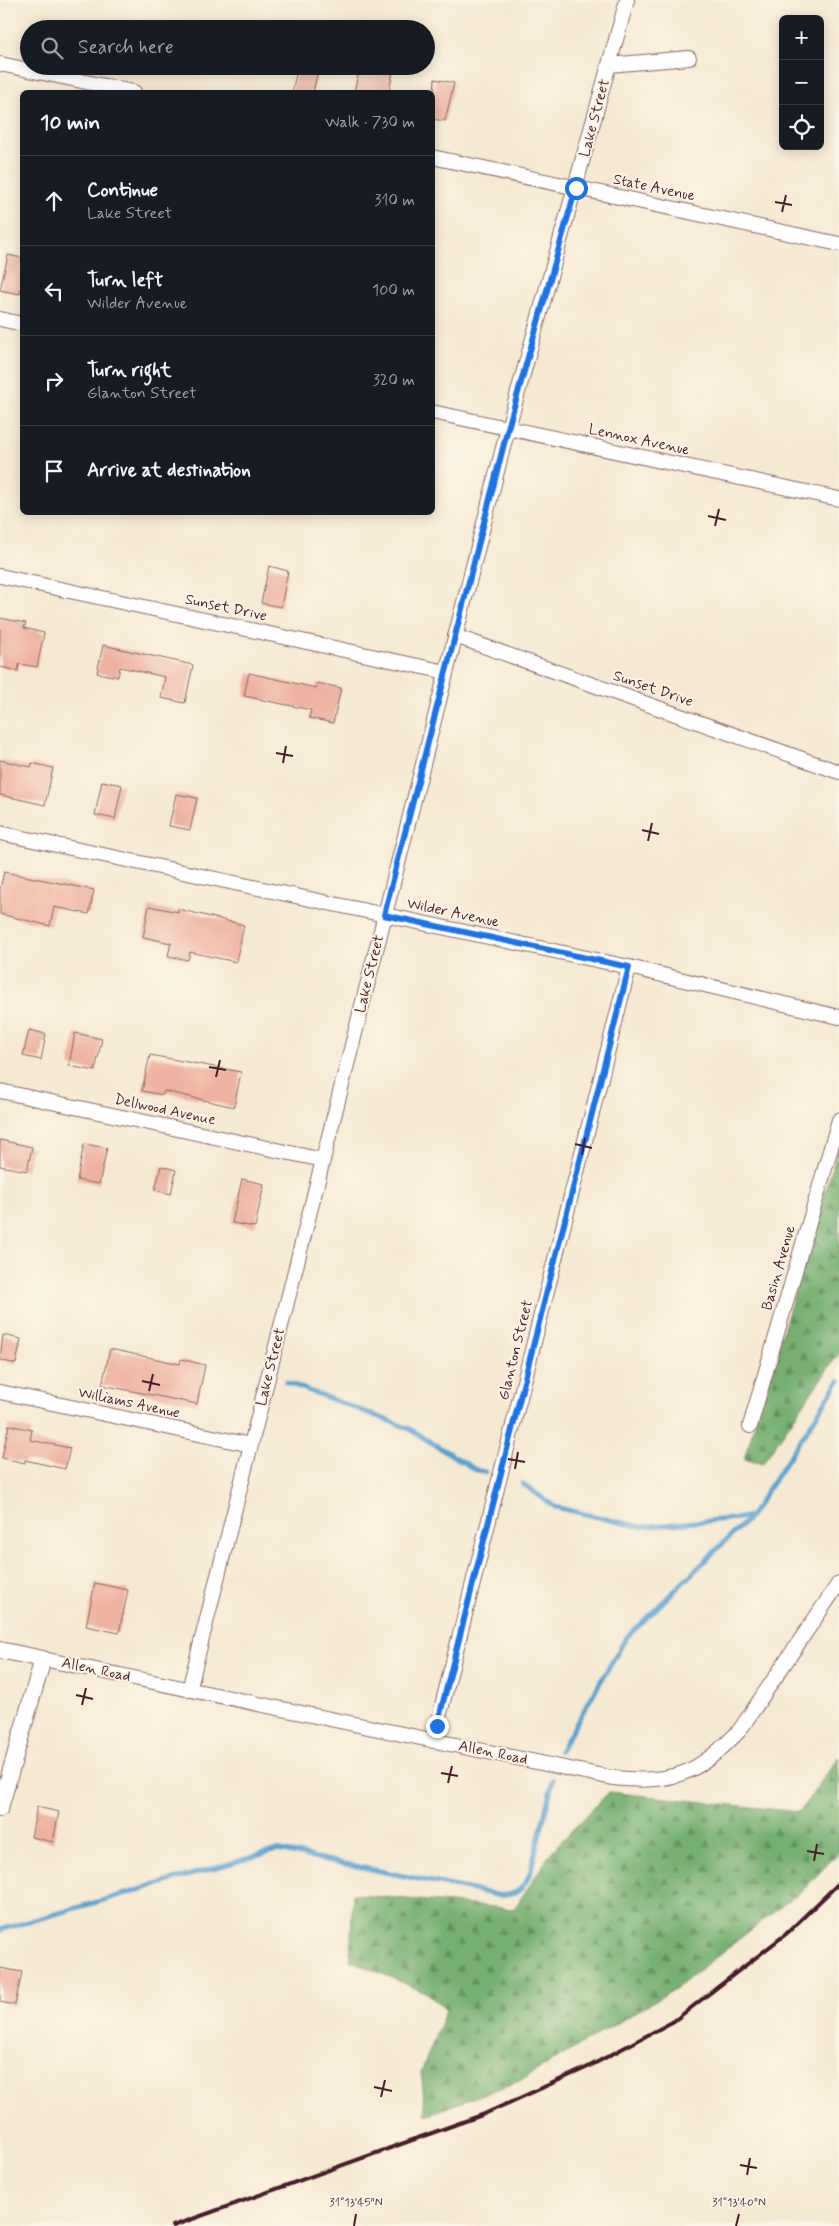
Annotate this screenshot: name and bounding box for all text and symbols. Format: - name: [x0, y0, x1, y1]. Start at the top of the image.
- map controls: [779, 15, 824, 150]
- button: +: [779, 15, 824, 60]
- search box: [20, 20, 435, 75]
- icon: search: [38, 34, 66, 62]
- text: Search here: [78, 35, 174, 60]
- button: −: [779, 60, 824, 105]
- street label: Lake Street: [575, 77, 615, 159]
- button: locate: [779, 105, 824, 150]
- text: 10 min: [40, 109, 100, 137]
- text: Walk · 730 m: [325, 112, 415, 133]
- street label: State Avenue: [611, 170, 697, 206]
- route start: [565, 177, 588, 200]
- text: Continue: [87, 178, 158, 203]
- icon: ahead: [40, 187, 68, 215]
- text: 310 m: [374, 190, 415, 211]
- text: Lake Street: [87, 203, 172, 224]
- text: Turn left: [87, 268, 163, 293]
- icon: left: [40, 277, 68, 305]
- text: 100 m: [372, 280, 415, 301]
- text: Wilder Avenue: [87, 293, 187, 314]
- text: Turn right: [87, 358, 171, 383]
- icon: right: [40, 367, 68, 395]
- text: 320 m: [373, 370, 415, 391]
- text: Glanton Street: [87, 383, 197, 404]
- street label: Lennox Avenue: [587, 420, 691, 460]
- icon: arrive: [40, 457, 68, 485]
- text: Arrive at destination: [87, 458, 251, 483]
- street label: Sunset Drive: [183, 590, 269, 626]
- street label: Sunset Drive: [610, 666, 696, 712]
- street label: Wilder Avenue: [405, 893, 501, 933]
- street label: Lake Street: [351, 933, 389, 1015]
- street label: Dellwood Avenue: [112, 1089, 218, 1131]
- street label: Basin Avenue: [757, 1223, 801, 1313]
- street label: Glanton Street: [494, 1298, 538, 1402]
- street label: Lake Street: [252, 1326, 290, 1408]
- street label: Williams Avenue: [76, 1382, 182, 1424]
- street label: Allen Road: [60, 1653, 132, 1687]
- route end: [426, 1715, 449, 1738]
- street label: Allen Road: [457, 1736, 529, 1770]
- text: 31°13'45"N: [329, 2195, 383, 2211]
- text: 31°13'40"N: [712, 2195, 766, 2211]

